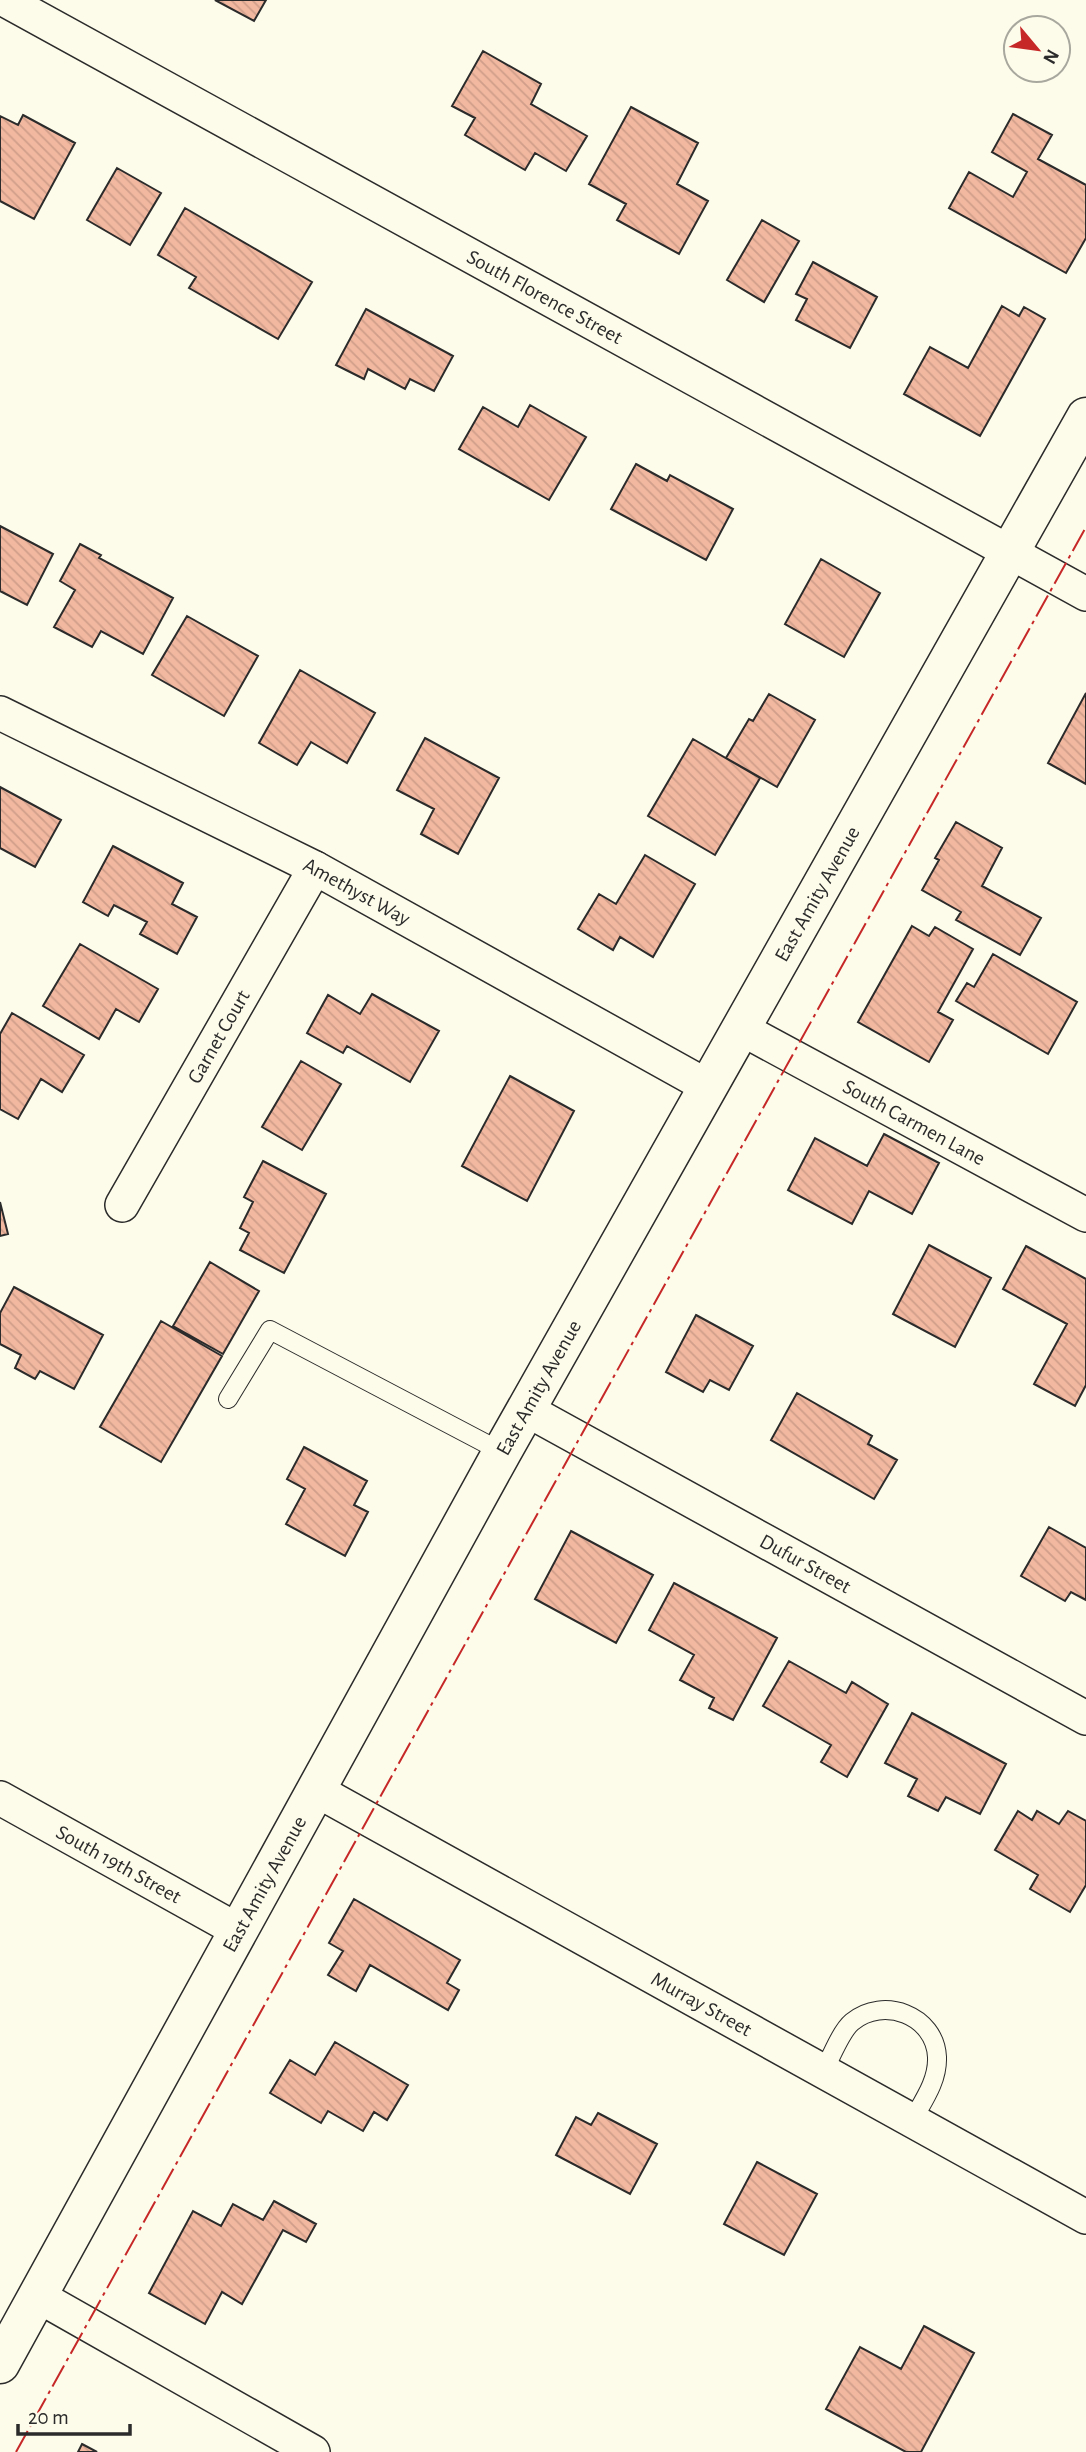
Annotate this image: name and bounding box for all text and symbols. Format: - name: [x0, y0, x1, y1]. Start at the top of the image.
- north arrow: [1002, 14, 1072, 84]
- text: N: [1039, 46, 1062, 67]
- street label: South Florence Street: [463, 246, 626, 348]
- street label: East Amity Avenue: [771, 823, 864, 965]
- street label: Amethyst Way: [300, 854, 414, 930]
- street label: Garnet Court: [184, 986, 254, 1087]
- street label: South Carmen Lane: [839, 1076, 989, 1169]
- street label: East Amity Avenue: [492, 1317, 585, 1459]
- street label: Dufur Street: [756, 1530, 855, 1598]
- street label: East Amity Avenue: [219, 1813, 310, 1956]
- street label: South 19th Street: [53, 1822, 185, 1908]
- street label: Murray Street: [648, 1968, 755, 2041]
- scale bar: [18, 2392, 130, 2436]
- text: 20 m: [28, 2407, 69, 2428]

